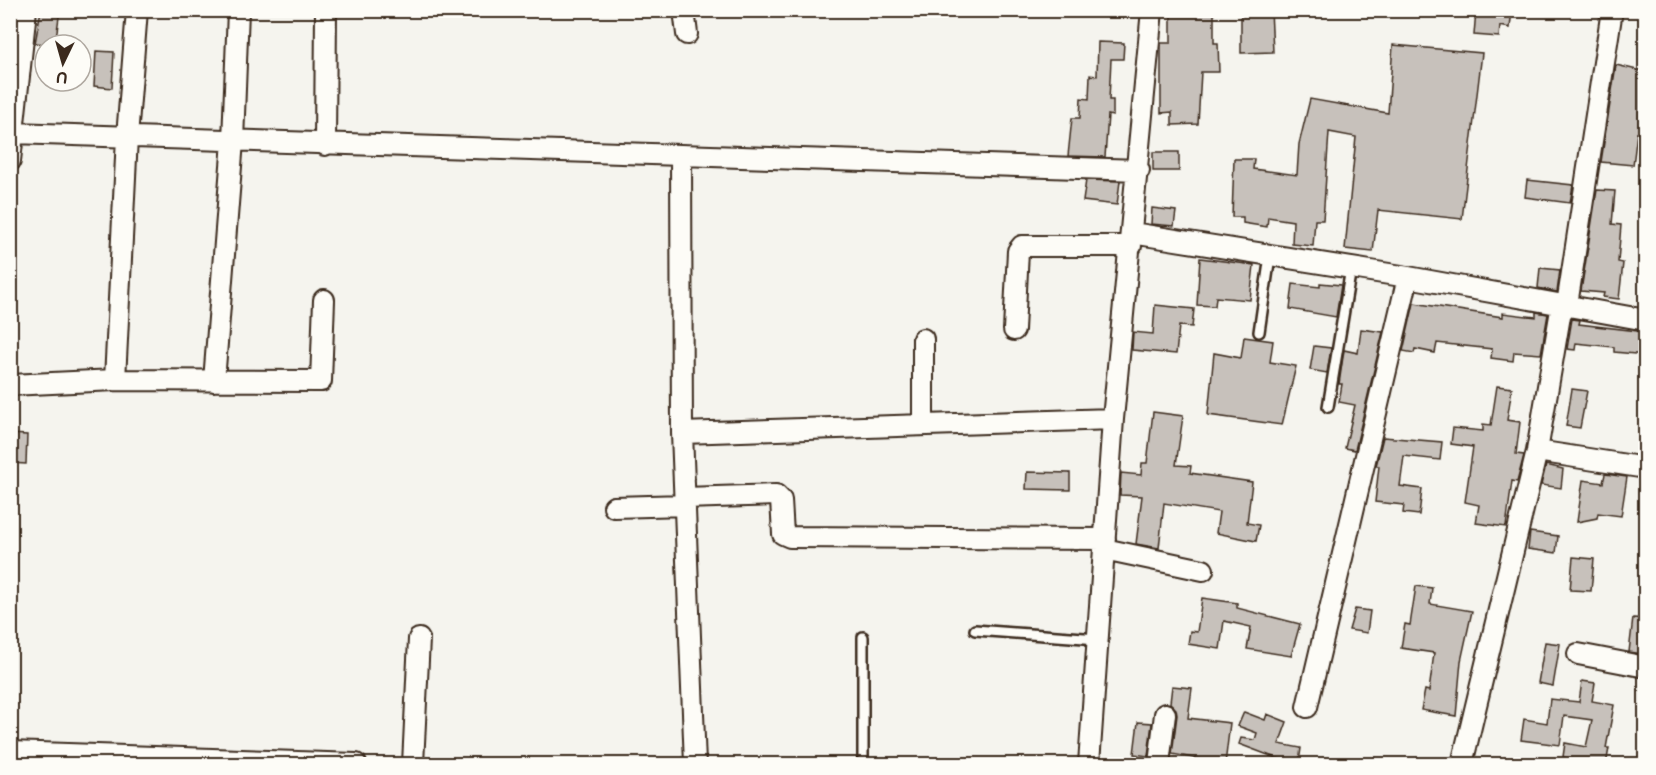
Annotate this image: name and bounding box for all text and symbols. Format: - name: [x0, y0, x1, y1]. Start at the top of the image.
- north arrow: [33, 33, 93, 93]
- text: U: [55, 66, 68, 86]

